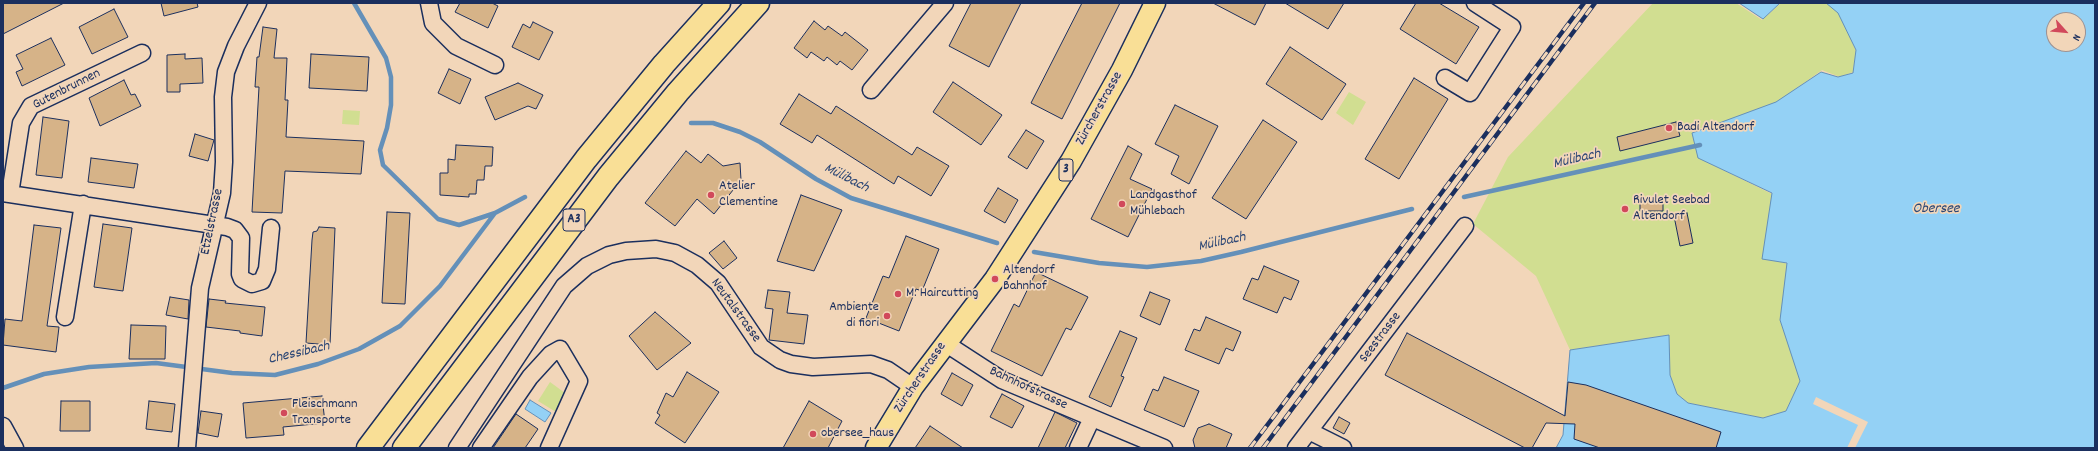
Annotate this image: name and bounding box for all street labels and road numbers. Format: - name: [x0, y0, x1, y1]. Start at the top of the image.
- street label: Gutenbrunnen: [30, 66, 104, 114]
- street label: Zürcherstrasse: [1073, 69, 1127, 149]
- road number: 3: [1059, 159, 1073, 181]
- street label: Etzelstrasse: [198, 187, 228, 257]
- road number: A3: [563, 209, 585, 231]
- street label: Neutalstrasse: [706, 276, 764, 346]
- street label: Seestrasse: [1356, 309, 1406, 367]
- street label: Zürcherstrasse: [891, 339, 951, 417]
- street label: Bahnhofstrasse: [986, 364, 1070, 414]

